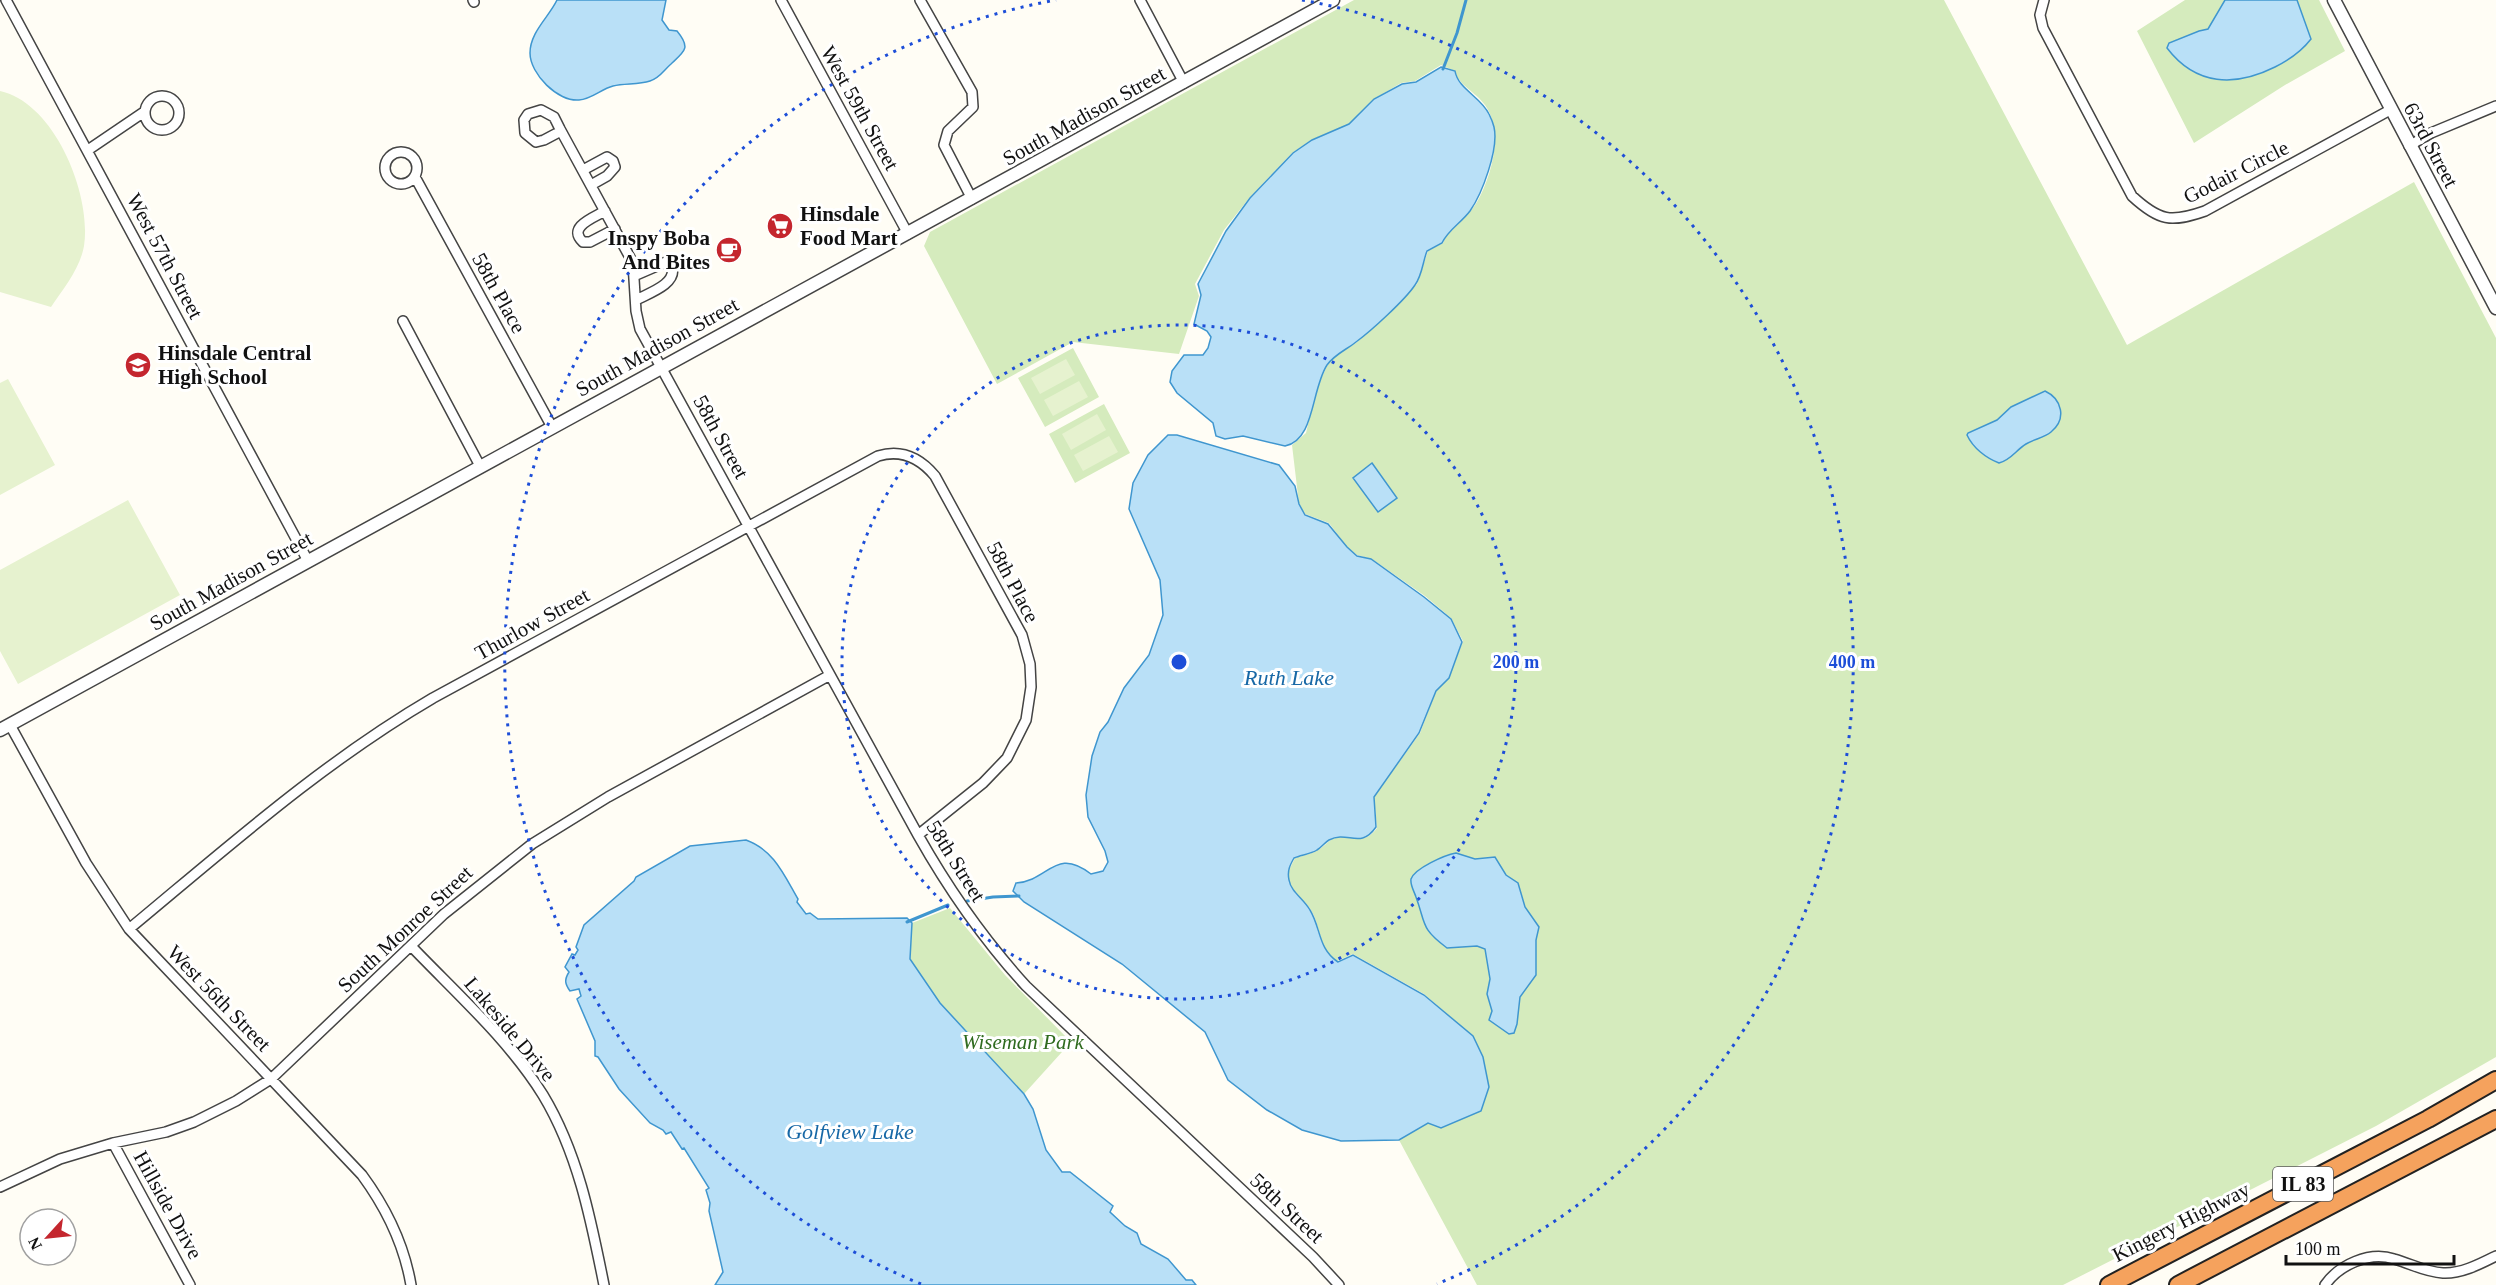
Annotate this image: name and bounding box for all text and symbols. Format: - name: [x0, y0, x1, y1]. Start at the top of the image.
- street label: West 59th Street: [816, 42, 904, 174]
- street label: South Madison Street: [999, 61, 1170, 171]
- street label: 63rd Street: [2399, 98, 2463, 192]
- street label: Godair Circle: [2179, 135, 2293, 209]
- street label: West 57th Street: [122, 189, 208, 323]
- place label: Hinsdale Food Mart: [800, 202, 897, 250]
- supermarket icon: Hinsdale Food Mart: [765, 211, 795, 241]
- place label: Inspy Boba And Bites: [608, 226, 710, 274]
- cafe icon: Inspy Boba And Bites: [714, 235, 744, 265]
- street label: 58th Place: [467, 249, 531, 337]
- street label: South Madison Street: [572, 292, 743, 402]
- place label: Hinsdale Central High School: [158, 341, 312, 389]
- school or university icon: Hinsdale Central High School: [123, 350, 153, 380]
- street label: 58th Street: [688, 391, 754, 483]
- street label: South Madison Street: [146, 526, 317, 636]
- street label: 58th Place: [982, 537, 1044, 627]
- street label: Thurlow Street: [471, 583, 593, 665]
- centre of rings: [1169, 652, 1189, 672]
- text: 200 m: [1493, 652, 1539, 672]
- text: 400 m: [1829, 652, 1875, 672]
- water label: Ruth Lake: [1243, 665, 1334, 690]
- street label: 58th Street: [922, 816, 991, 906]
- street label: South Monroe Street: [333, 860, 477, 997]
- street label: West 56th Street: [162, 940, 276, 1056]
- street label: Lakeside Drive: [459, 972, 561, 1086]
- park label: Wiseman Park: [962, 1030, 1085, 1054]
- water label: Golfview Lake: [786, 1119, 914, 1144]
- street label: Hillside Drive: [129, 1147, 207, 1263]
- road number: IL 83: [2273, 1167, 2333, 1201]
- street label: 58th Street: [1245, 1168, 1329, 1248]
- street label: Kingery Highway: [2108, 1177, 2254, 1267]
- north arrow: [18, 1207, 78, 1267]
- scale bar: [2286, 1228, 2454, 1266]
- text: N: [25, 1234, 45, 1253]
- text: 100 m: [2295, 1239, 2341, 1259]

